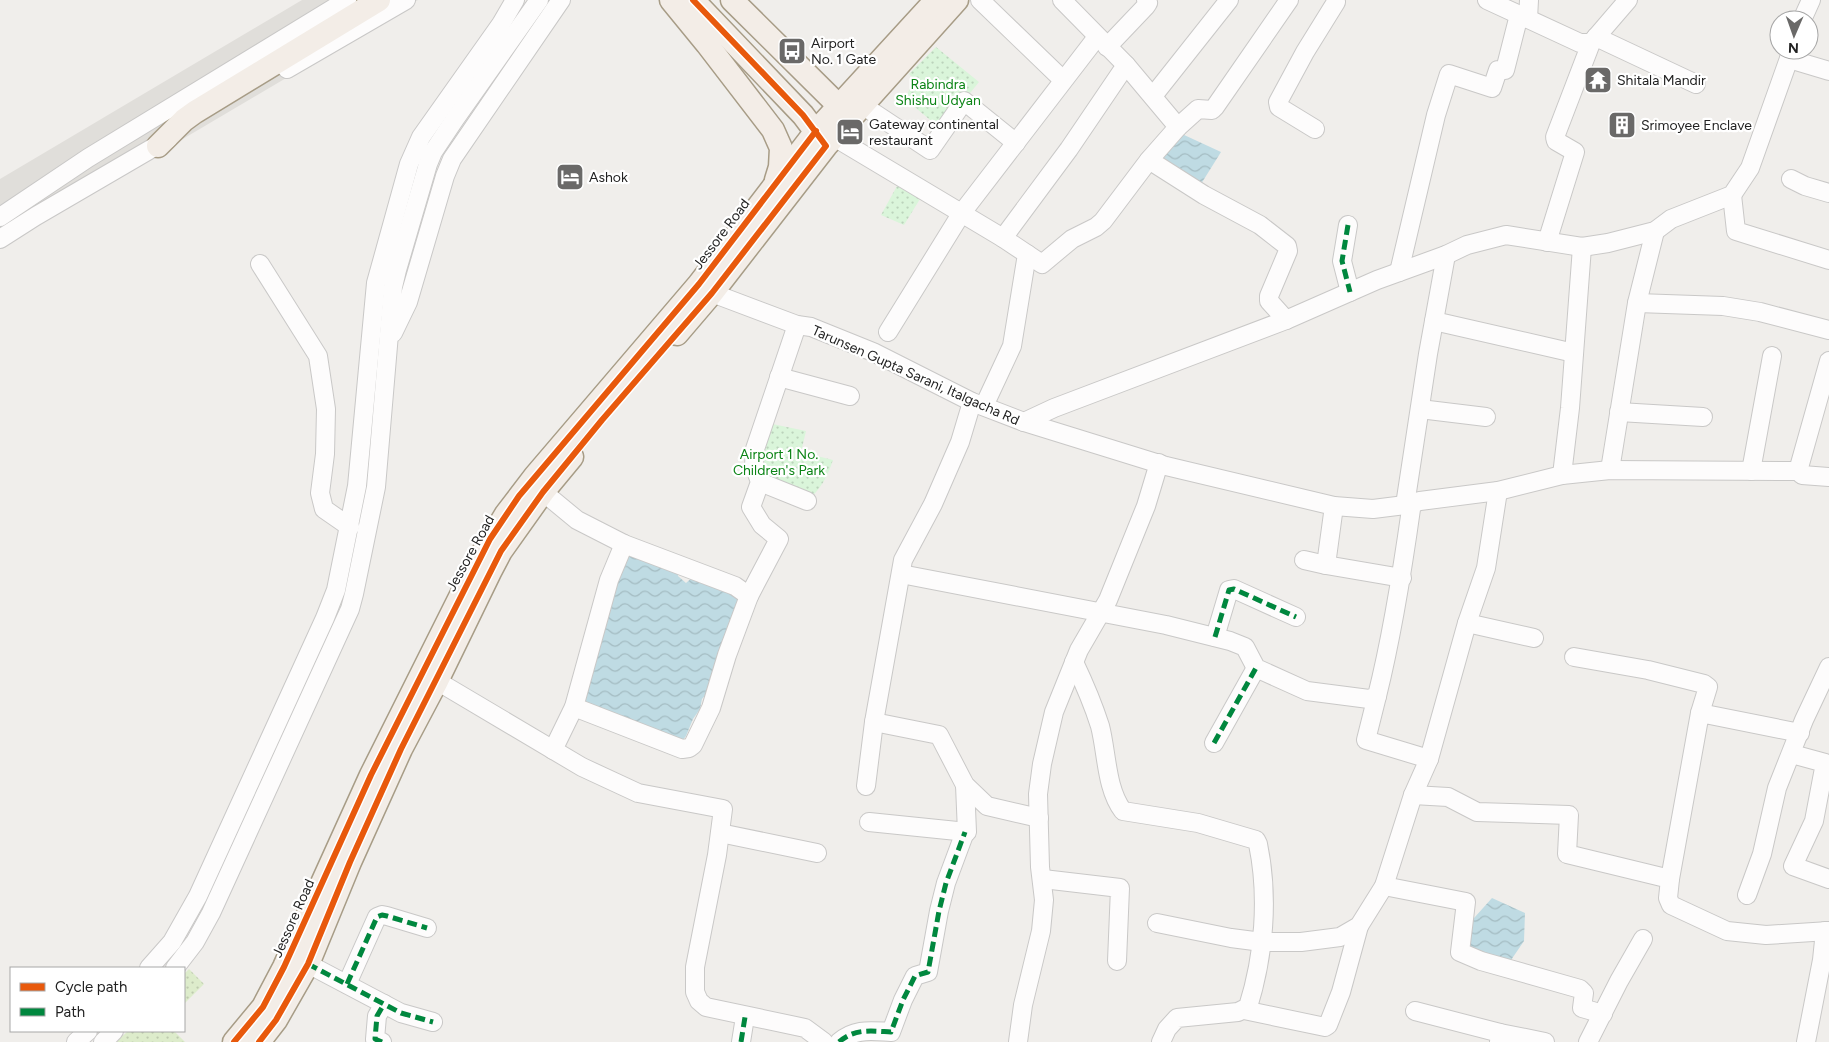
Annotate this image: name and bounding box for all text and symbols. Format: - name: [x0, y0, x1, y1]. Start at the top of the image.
- north arrow: [1769, 10, 1819, 60]
- place label: Airport No. 1 Gate: [811, 35, 877, 68]
- bus stop icon: Airport No. 1 Gate: [777, 36, 807, 66]
- text: N: [1788, 39, 1799, 56]
- temple icon: Shitala Mandir: [1583, 65, 1613, 95]
- place label: Shitala Mandir: [1617, 72, 1706, 89]
- park label: Rabindra Shishu Udyan: [895, 76, 981, 109]
- building icon: Srimoyee Enclave: [1607, 110, 1637, 140]
- place label: Gateway continental restaurant: [869, 116, 999, 149]
- hotel icon: Gateway continental restaurant: [835, 117, 865, 147]
- place label: Srimoyee Enclave: [1641, 117, 1752, 134]
- hotel icon: Ashok: [555, 162, 585, 192]
- place label: Ashok: [589, 169, 628, 186]
- street label: Jessore Road: [689, 196, 753, 273]
- street label: Tarunsen Gupta Sarani, Italgacha Rd: [809, 322, 1022, 429]
- park label: Airport 1 No. Children's Park: [733, 446, 825, 479]
- street label: Jessore Road: [443, 512, 498, 594]
- street label: Jessore Road: [269, 876, 318, 960]
- legend: [10, 967, 185, 1032]
- text: Cycle path: [55, 978, 127, 996]
- text: Path: [55, 1003, 85, 1021]

